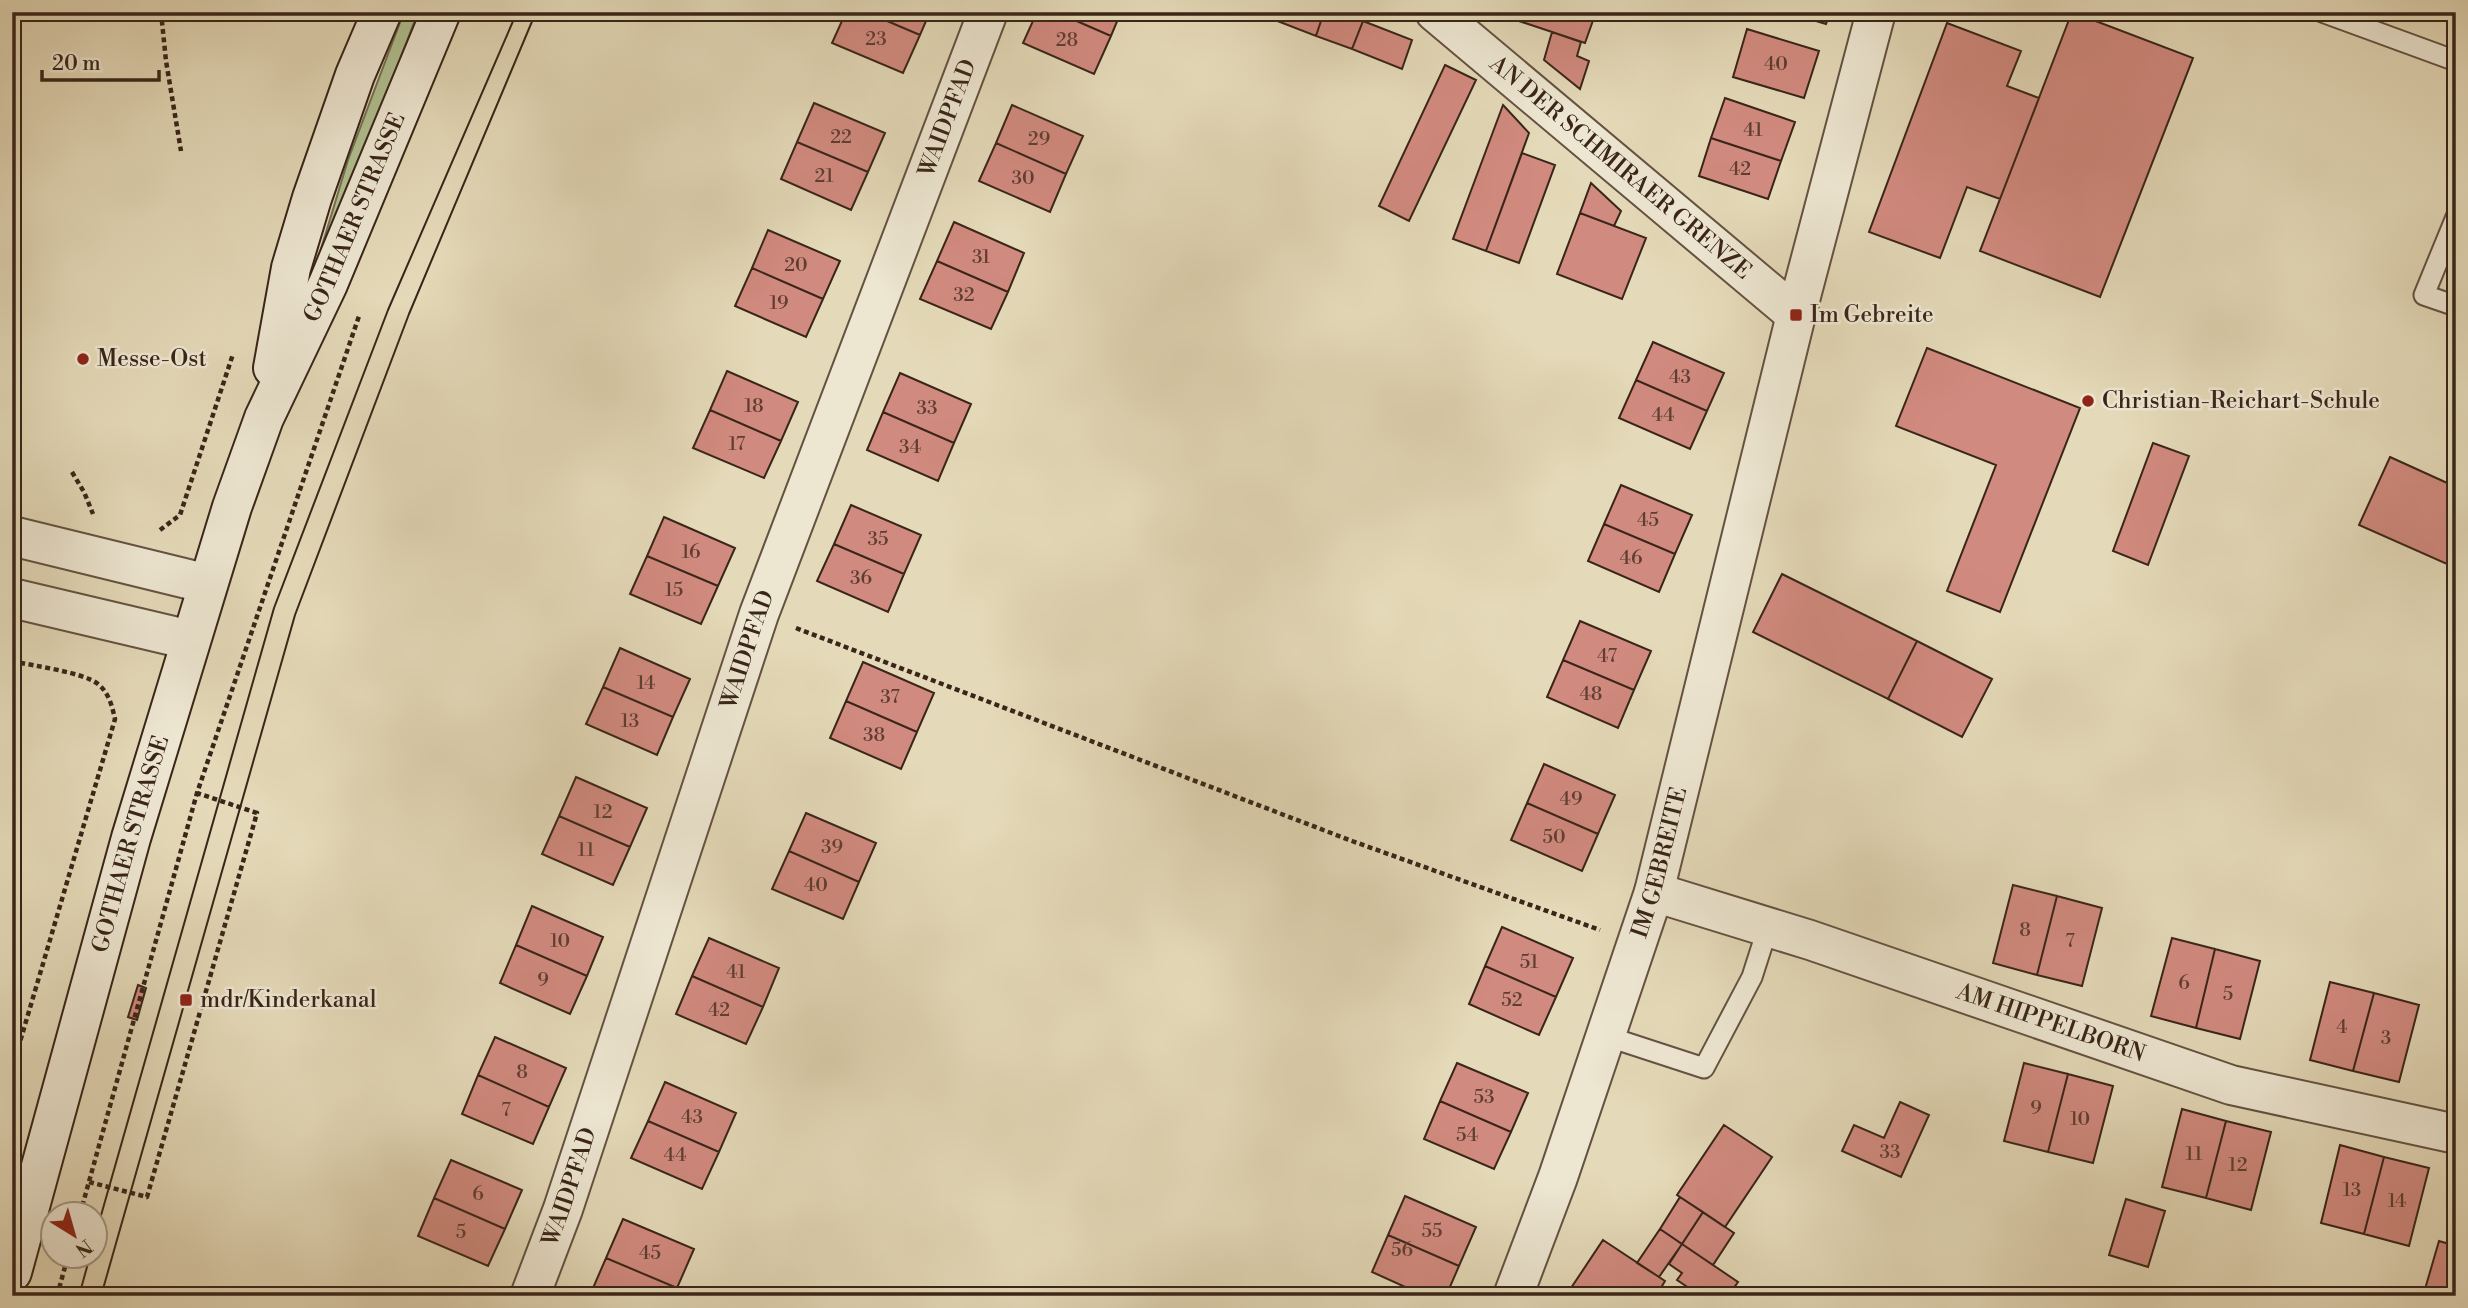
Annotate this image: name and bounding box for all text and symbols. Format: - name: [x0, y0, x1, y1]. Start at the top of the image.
- house number: 23: [865, 27, 887, 51]
- house number: 28: [1056, 28, 1078, 52]
- scale bar: [42, 38, 159, 82]
- street label: AN DER SCHMIRAER GRENZE: [1483, 49, 1757, 285]
- text: 20 m: [52, 51, 101, 77]
- house number: 40: [1764, 52, 1788, 76]
- street label: WAIDPFAD: [912, 55, 983, 182]
- street label: GOTHAER STRASSE: [298, 108, 412, 327]
- house number: 41: [1743, 118, 1763, 142]
- house number: 22: [830, 125, 852, 149]
- house number: 29: [1028, 127, 1050, 151]
- house number: 42: [1729, 157, 1751, 181]
- house number: 21: [814, 164, 834, 188]
- house number: 30: [1011, 166, 1035, 190]
- house number: 31: [972, 245, 990, 269]
- house number: 20: [784, 253, 808, 277]
- house number: 32: [953, 283, 975, 307]
- house number: 19: [769, 291, 789, 315]
- place label: Im Gebreite: [1810, 301, 1934, 329]
- marker: Im Gebreite: [1788, 307, 1804, 323]
- place label: Messe-Ost: [97, 345, 207, 373]
- marker: Messe-Ost: [75, 351, 91, 367]
- house number: 43: [1669, 365, 1691, 389]
- place label: Christian-Reichart-Schule: [2102, 387, 2380, 415]
- marker: Christian-Reichart-Schule: [2080, 393, 2096, 409]
- house number: 18: [744, 394, 764, 418]
- house number: 33: [917, 396, 937, 420]
- house number: 44: [1652, 403, 1675, 427]
- house number: 17: [729, 432, 746, 456]
- house number: 34: [899, 435, 921, 459]
- house number: 45: [1637, 508, 1659, 532]
- house number: 35: [868, 527, 888, 551]
- house number: 16: [681, 540, 701, 564]
- house number: 46: [1620, 546, 1642, 570]
- house number: 36: [850, 566, 872, 590]
- house number: 15: [665, 578, 683, 602]
- street label: WAIDPFAD: [714, 586, 781, 714]
- house number: 47: [1597, 644, 1617, 668]
- house number: 14: [637, 671, 655, 695]
- house number: 48: [1580, 682, 1602, 706]
- house number: 37: [880, 685, 900, 709]
- house number: 13: [621, 709, 639, 733]
- house number: 38: [863, 723, 885, 747]
- street label: GOTHAER STRASSE: [86, 732, 175, 956]
- street label: IM GEBREITE: [1626, 784, 1693, 942]
- house number: 49: [1560, 787, 1582, 811]
- house number: 12: [593, 800, 613, 824]
- house number: 50: [1542, 825, 1566, 849]
- house number: 39: [821, 835, 843, 859]
- house number: 11: [578, 838, 595, 862]
- house number: 40: [804, 873, 828, 897]
- house number: 8: [2019, 918, 2031, 942]
- house number: 10: [550, 929, 570, 953]
- house number: 7: [2065, 929, 2075, 953]
- house number: 51: [1520, 950, 1538, 974]
- house number: 41: [726, 960, 746, 984]
- house number: 9: [537, 968, 549, 992]
- house number: 6: [2178, 971, 2190, 995]
- street label: AM HIPPELBORN: [1952, 977, 2149, 1068]
- house number: 5: [2223, 982, 2233, 1006]
- place label: mdr/Kinderkanal: [200, 986, 377, 1014]
- house number: 52: [1501, 988, 1523, 1012]
- marker: mdr/Kinderkanal: [178, 992, 194, 1008]
- house number: 42: [708, 998, 730, 1022]
- house number: 4: [2336, 1015, 2348, 1039]
- house number: 3: [2381, 1026, 2391, 1050]
- house number: 8: [516, 1060, 528, 1084]
- house number: 53: [1474, 1085, 1494, 1109]
- house number: 9: [2030, 1096, 2042, 1120]
- house number: 7: [501, 1098, 511, 1122]
- house number: 43: [681, 1105, 703, 1129]
- house number: 10: [2070, 1107, 2090, 1131]
- house number: 54: [1456, 1123, 1478, 1147]
- street label: WAIDPFAD: [536, 1124, 603, 1251]
- house number: 33: [1880, 1140, 1900, 1164]
- house number: 11: [2186, 1142, 2203, 1166]
- house number: 44: [664, 1143, 687, 1167]
- house number: 12: [2228, 1153, 2248, 1177]
- house number: 13: [2343, 1178, 2361, 1202]
- house number: 6: [472, 1182, 484, 1206]
- house number: 14: [2388, 1189, 2406, 1213]
- north arrow: [38, 1200, 108, 1270]
- house number: 55: [1422, 1219, 1442, 1243]
- house number: 5: [456, 1220, 466, 1244]
- text: N: [70, 1234, 97, 1262]
- house number: 56: [1391, 1238, 1413, 1262]
- house number: 45: [639, 1241, 661, 1265]

